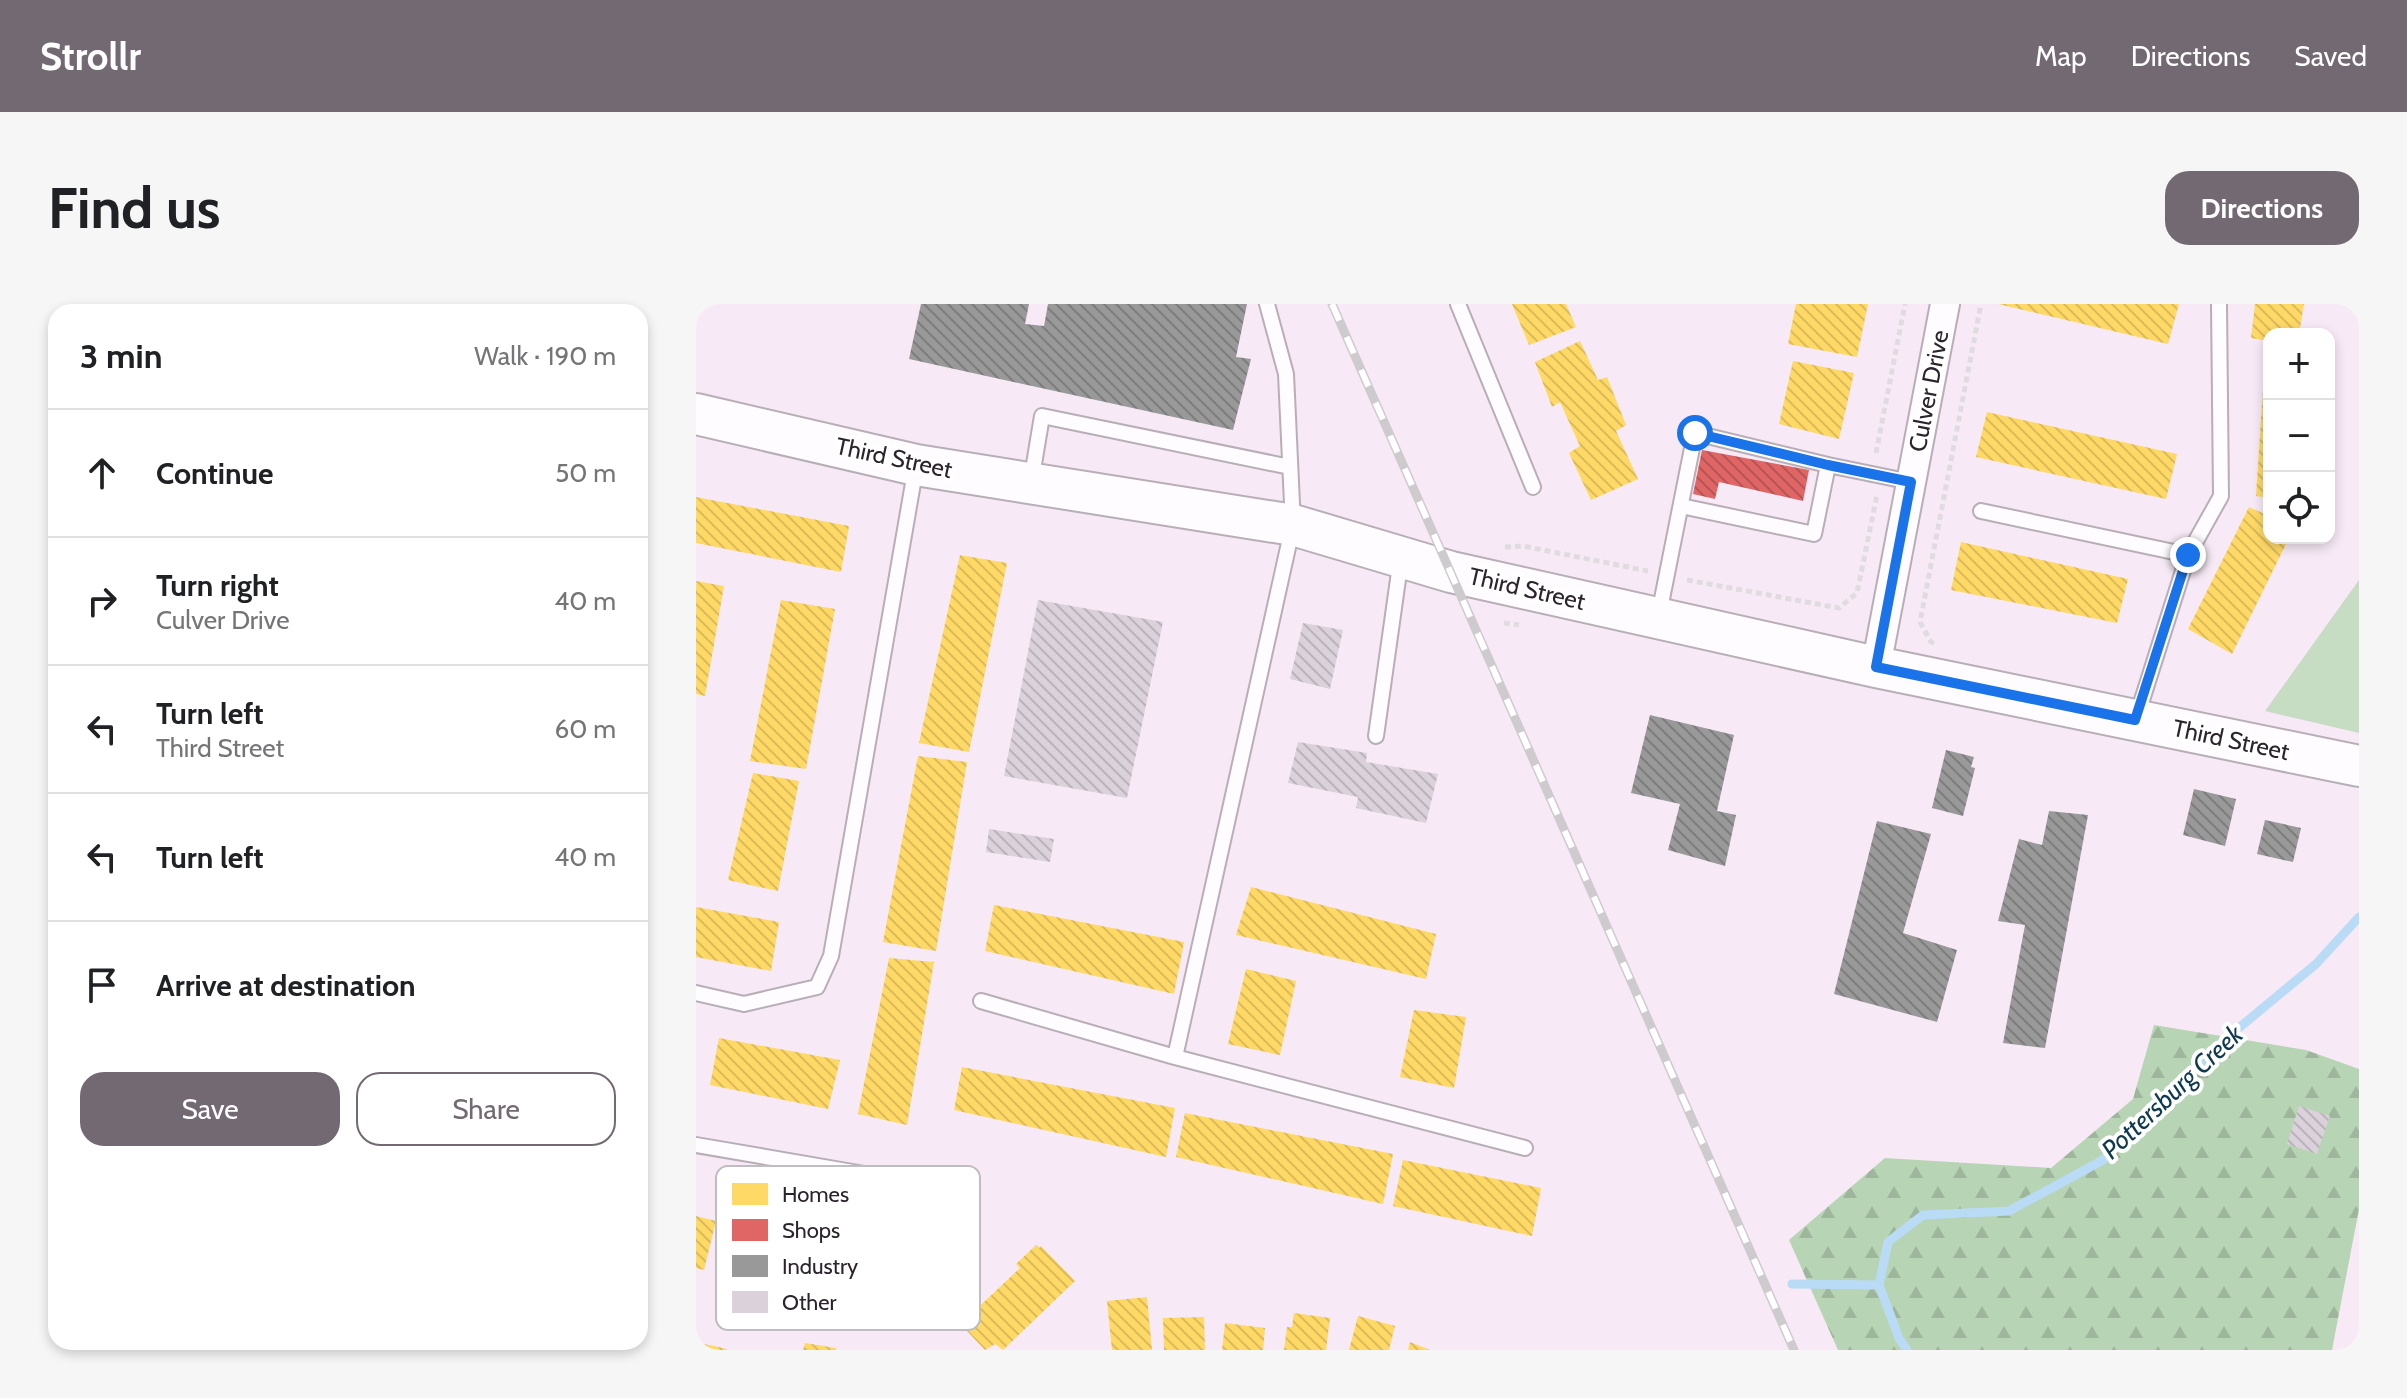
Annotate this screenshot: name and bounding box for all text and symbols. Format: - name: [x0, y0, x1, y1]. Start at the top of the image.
- text: Strollr: [40, 33, 141, 80]
- text: Map: [2035, 39, 2087, 73]
- text: Directions: [2131, 39, 2250, 73]
- text: Saved: [2294, 39, 2367, 73]
- button: Directions: [2165, 171, 2359, 245]
- text: Find us: [48, 174, 221, 242]
- street label: Culver Drive: [1903, 328, 1954, 454]
- map controls: [2263, 328, 2335, 544]
- button: +: [2263, 328, 2335, 400]
- text: 3 min: [80, 335, 162, 377]
- text: Walk · 190 m: [474, 340, 616, 372]
- button: −: [2263, 400, 2335, 472]
- route start: [1677, 415, 1713, 451]
- street label: Third Street: [833, 431, 955, 484]
- icon: ahead: [80, 451, 124, 495]
- text: Continue: [156, 455, 273, 492]
- text: 50 m: [555, 457, 616, 489]
- button: locate: [2263, 472, 2335, 544]
- route end: [2170, 537, 2206, 573]
- street label: Third Street: [1466, 561, 1588, 616]
- text: Turn right: [156, 567, 279, 604]
- icon: right: [80, 579, 124, 623]
- text: 40 m: [554, 585, 616, 617]
- text: Culver Drive: [156, 604, 289, 636]
- text: Turn left: [156, 695, 264, 732]
- icon: left: [80, 707, 124, 751]
- text: 60 m: [554, 713, 616, 745]
- street label: Third Street: [2170, 713, 2292, 766]
- text: Third Street: [156, 732, 284, 764]
- icon: left: [80, 835, 124, 879]
- text: Turn left: [156, 839, 264, 876]
- text: 40 m: [554, 841, 616, 873]
- icon: arrive: [80, 963, 124, 1007]
- text: Arrive at destination: [156, 967, 416, 1004]
- water label: Pottersburg Creek: [2095, 1018, 2250, 1166]
- button: Save: [80, 1072, 340, 1146]
- button: Share: [356, 1072, 616, 1146]
- legend: [716, 1166, 980, 1330]
- text: Homes: [782, 1181, 849, 1208]
- text: Shops: [782, 1217, 840, 1244]
- text: Industry: [782, 1253, 858, 1280]
- text: Other: [782, 1289, 837, 1316]

